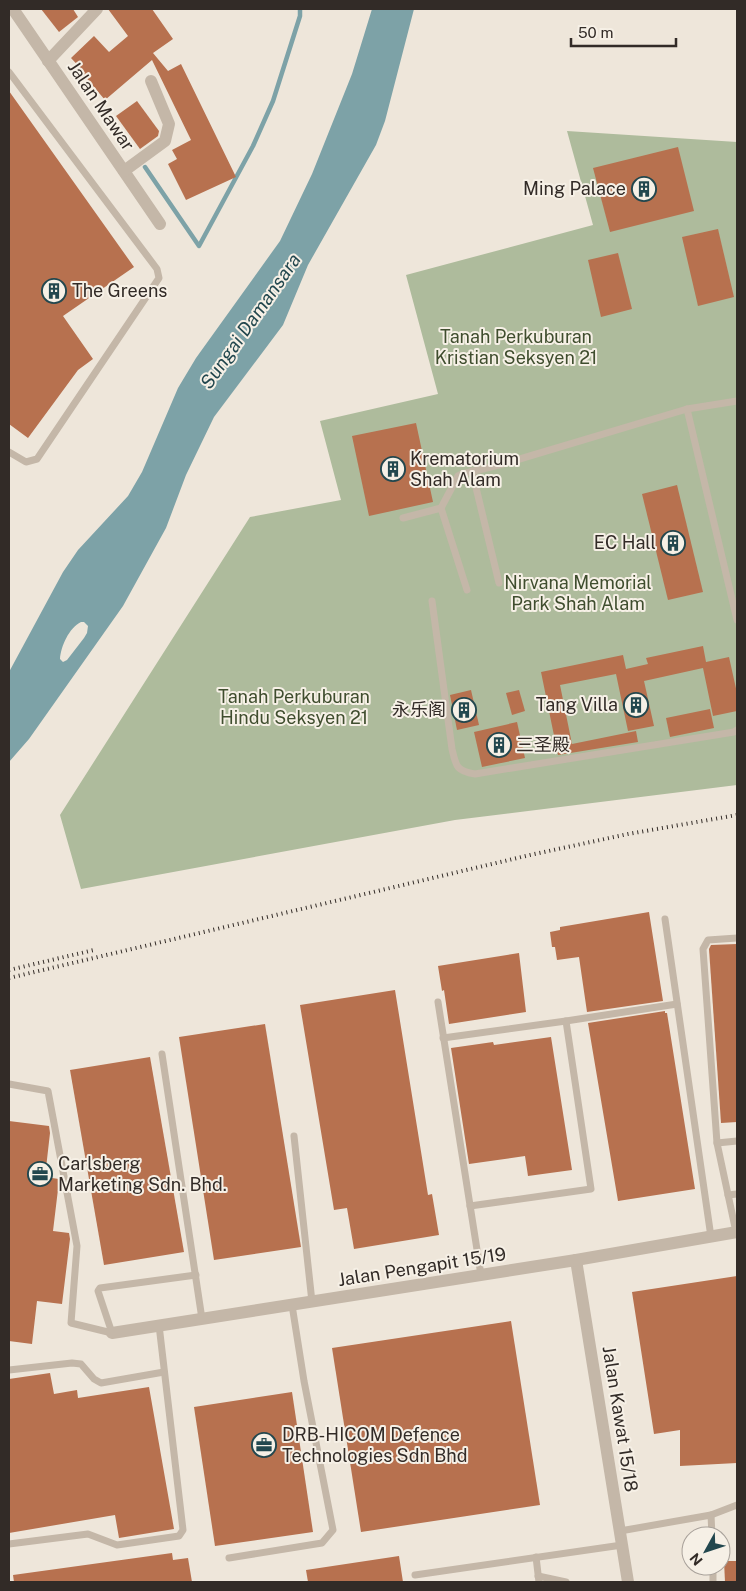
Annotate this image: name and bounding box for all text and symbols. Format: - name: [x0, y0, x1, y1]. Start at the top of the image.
- scale bar: [571, 15, 676, 47]
- text: 50 m: [578, 24, 613, 41]
- street label: Jalan Mawar: [64, 57, 139, 154]
- building icon: Ming Palace: [631, 176, 657, 202]
- place label: Ming Palace: [523, 178, 626, 199]
- water label: Sungai Damansara: [195, 249, 305, 393]
- building icon: The Greens: [41, 278, 67, 304]
- place label: The Greens: [72, 280, 167, 301]
- park label: Tanah Perkuburan Kristian Seksyen 21: [435, 326, 597, 368]
- place label: Krematorium Shah Alam: [410, 448, 519, 490]
- building icon: Krematorium Shah Alam: [380, 456, 406, 482]
- building icon: EC Hall: [660, 530, 686, 556]
- place label: EC Hall: [594, 532, 656, 553]
- park label: Nirvana Memorial Park Shah Alam: [504, 572, 652, 614]
- park label: Tanah Perkuburan Hindu Seksyen 21: [218, 686, 370, 728]
- building icon: Tang Villa: [623, 692, 649, 718]
- place label: Tang Villa: [536, 694, 618, 715]
- building icon: 永乐阁: [451, 697, 477, 723]
- place label: 永乐阁: [392, 699, 446, 720]
- building icon: 三圣殿: [486, 732, 512, 758]
- place label: 三圣殿: [516, 734, 570, 755]
- place label: Carlsberg Marketing Sdn. Bhd.: [58, 1153, 227, 1195]
- office icon: Carlsberg Marketing Sdn. Bhd.: [27, 1161, 53, 1187]
- street label: Jalan Pengapit 15/19: [336, 1243, 508, 1290]
- street label: Jalan Kawat 15/18: [599, 1344, 642, 1494]
- place label: DRB-HICOM Defence Technologies Sdn Bhd: [282, 1424, 467, 1466]
- office icon: DRB-HICOM Defence Technologies Sdn Bhd: [251, 1432, 277, 1458]
- north arrow: [681, 1526, 731, 1576]
- text: N: [686, 1550, 706, 1569]

